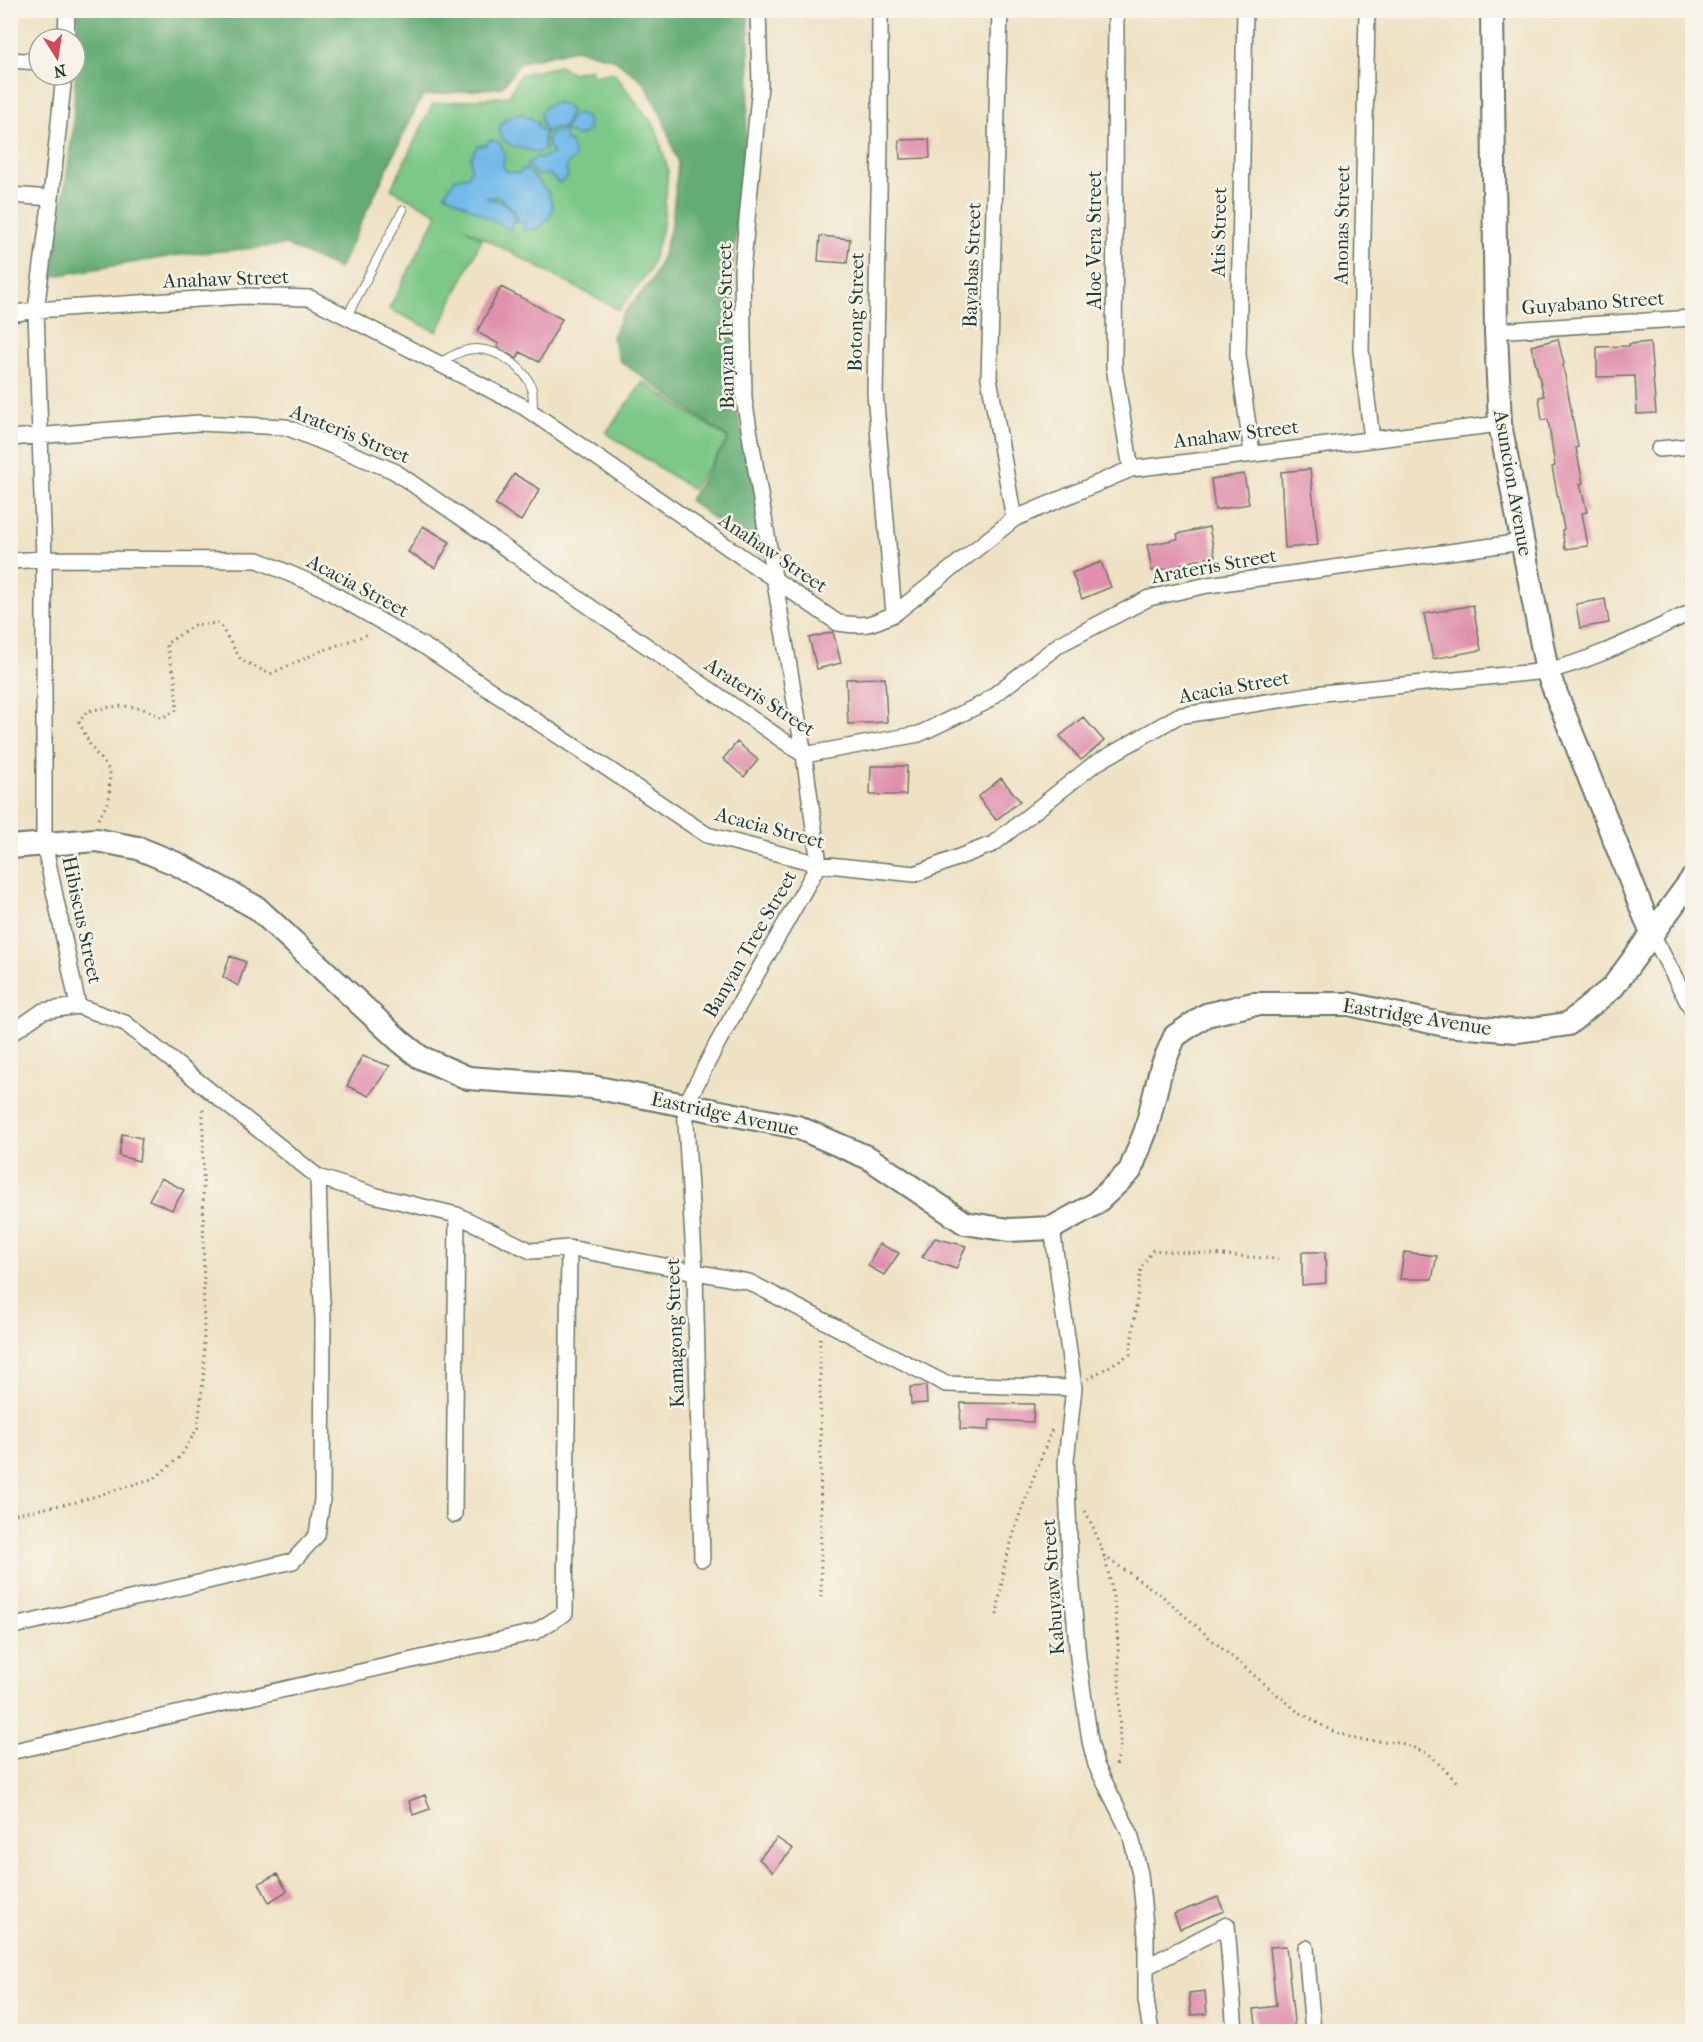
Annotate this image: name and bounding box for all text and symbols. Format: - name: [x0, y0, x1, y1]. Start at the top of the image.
- north arrow: [27, 27, 87, 87]
- text: N: [51, 61, 68, 82]
- street label: Anonas Street: [1329, 165, 1355, 286]
- street label: Aloe Vera Street: [1083, 170, 1106, 311]
- street label: Atis Street: [1207, 187, 1231, 278]
- street label: Bayabas Street: [958, 202, 986, 328]
- street label: Banyan Tree Street: [713, 243, 739, 409]
- street label: Botong Street: [843, 252, 869, 372]
- street label: Anahaw Street: [162, 265, 289, 293]
- street label: Guyabano Street: [1521, 287, 1665, 319]
- street label: Arateris Street: [286, 399, 413, 468]
- street label: Asuncion Avenue: [1489, 407, 1537, 558]
- street label: Anahaw Street: [1171, 415, 1300, 453]
- street label: Anahaw Street: [714, 508, 832, 598]
- street label: Arateris Street: [1149, 544, 1278, 588]
- street label: Acacia Street: [302, 549, 413, 622]
- street label: Arateris Street: [700, 652, 819, 741]
- street label: Acacia Street: [1176, 666, 1291, 708]
- street label: Acacia Street: [712, 802, 827, 854]
- street label: Hibiscus Street: [57, 854, 107, 986]
- street label: Banyan Tree Street: [699, 866, 801, 1022]
- street label: Eastridge Avenue: [1341, 994, 1493, 1040]
- street label: Eastridge Avenue: [649, 1087, 801, 1141]
- street label: Kamagong Street: [661, 1258, 689, 1408]
- street label: Kabuyaw Street: [1037, 1518, 1069, 1656]

